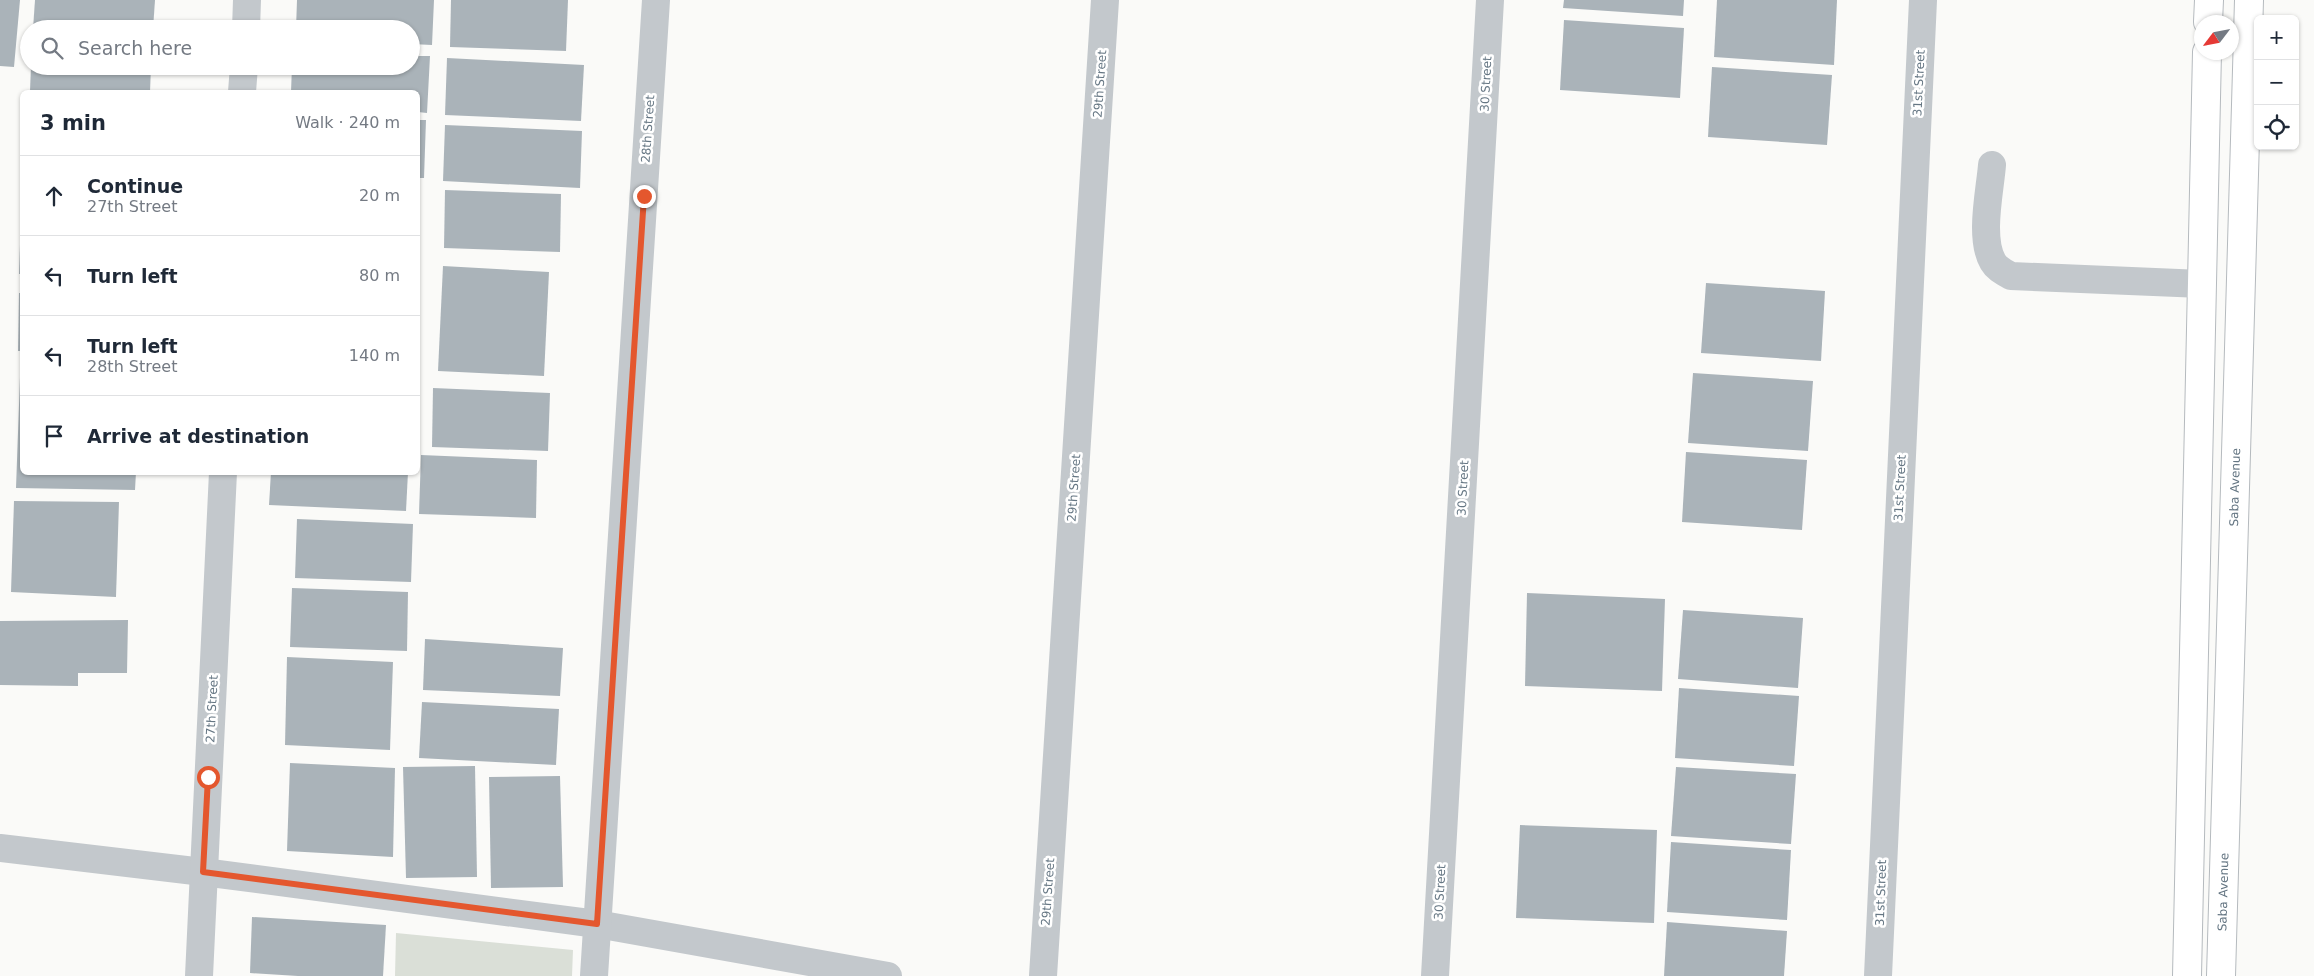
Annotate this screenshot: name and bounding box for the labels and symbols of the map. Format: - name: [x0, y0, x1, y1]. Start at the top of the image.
- north arrow: [2194, 15, 2239, 60]
- street label: 29th Street: [1091, 49, 1109, 118]
- street label: 31st Street: [1910, 49, 1928, 117]
- street label: 30 Street: [1478, 56, 1494, 112]
- street label: 28th Street: [639, 94, 657, 163]
- route end: [633, 185, 656, 208]
- street label: Saba Avenue: [2227, 448, 2243, 527]
- street label: 29th Street: [1065, 453, 1083, 522]
- street label: 31st Street: [1891, 454, 1909, 522]
- street label: 30 Street: [1455, 460, 1471, 516]
- street label: 27th Street: [203, 674, 221, 743]
- route start: [197, 766, 220, 789]
- street label: Saba Avenue: [2215, 853, 2232, 931]
- street label: 29th Street: [1039, 857, 1057, 926]
- street label: 31st Street: [1873, 859, 1889, 926]
- street label: 30 Street: [1432, 864, 1448, 920]

